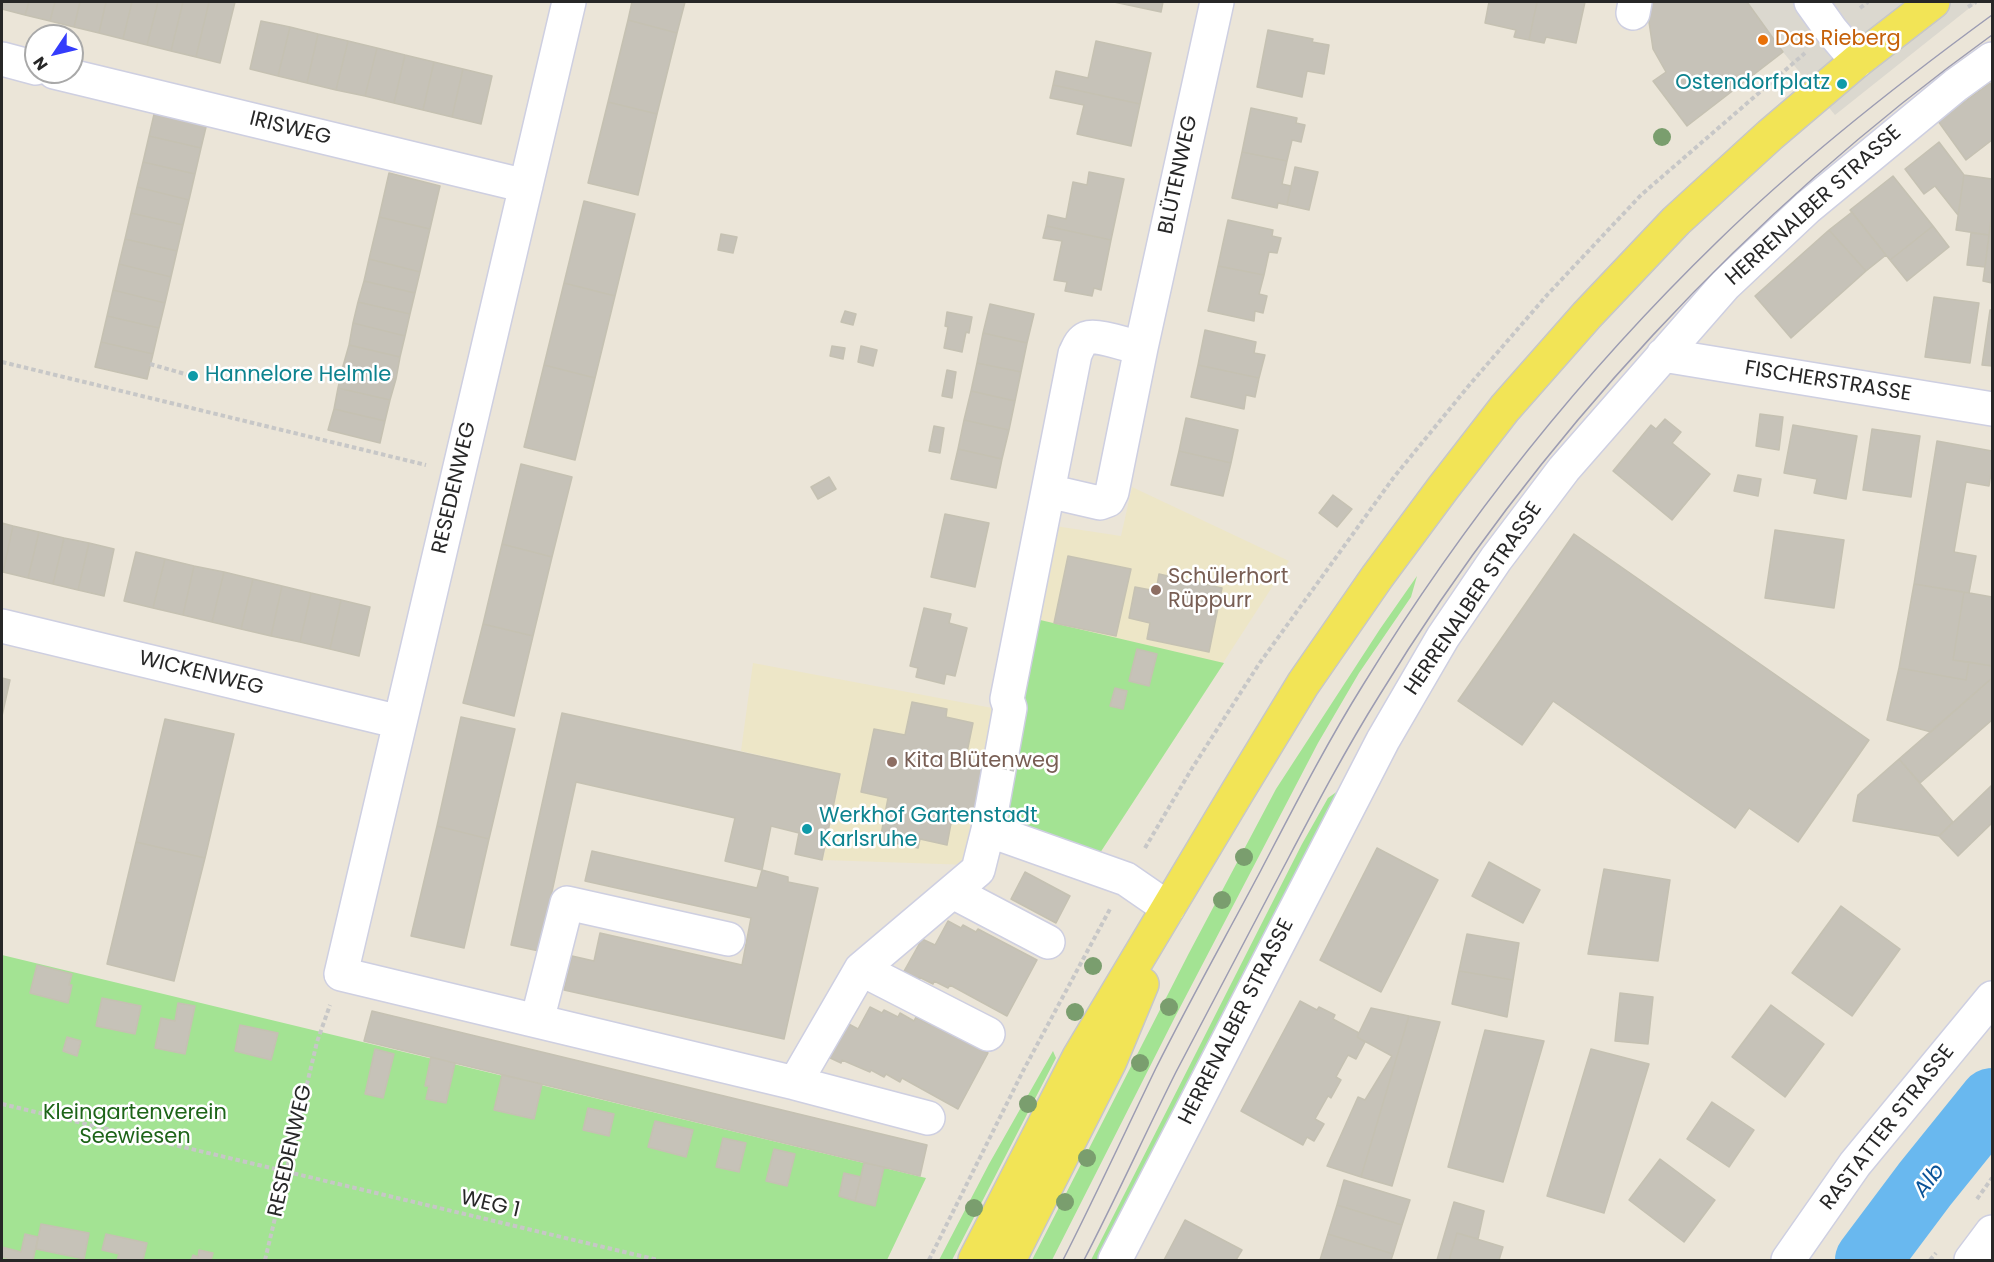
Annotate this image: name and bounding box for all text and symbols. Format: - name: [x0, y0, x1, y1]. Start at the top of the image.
- north arrow: [24, 24, 84, 84]
- place label: Das Rieberg: [1775, 27, 1901, 53]
- marker: Das Rieberg: [1756, 33, 1770, 47]
- text: N: [28, 52, 53, 75]
- place label: Ostendorfplatz: [1675, 71, 1830, 97]
- marker: Ostendorfplatz: [1835, 77, 1849, 91]
- street label: IRISWEG: [247, 107, 333, 151]
- street label: BLÜTENWEG: [1154, 113, 1204, 237]
- street label: HERRENALBER STRASSE: [1721, 120, 1907, 292]
- street label: FISCHERSTRASSE: [1743, 356, 1913, 408]
- place label: Hannelore Helmle: [205, 363, 391, 389]
- marker: Hannelore Helmle: [186, 369, 200, 383]
- street label: RESEDENWEG: [428, 420, 482, 556]
- street label: HERRENALBER STRASSE: [1400, 498, 1548, 700]
- place label: Schülerhort Rüppurr: [1168, 565, 1288, 615]
- marker: Schülerhort Rüppurr: [1149, 583, 1163, 597]
- street label: WICKENWEG: [136, 646, 266, 702]
- place label: Kita Blütenweg: [904, 749, 1059, 775]
- marker: Kita Blütenweg: [885, 755, 899, 769]
- place label: Werkhof Gartenstadt Karlsruhe: [819, 804, 1038, 854]
- marker: Werkhof Gartenstadt Karlsruhe: [800, 822, 814, 836]
- street label: HERRENALBER STRASSE: [1174, 915, 1300, 1129]
- street label: RASTATTER STRASSE: [1816, 1040, 1960, 1216]
- street label: RESEDENWEG: [264, 1083, 318, 1219]
- park label: Kleingartenverein Seewiesen: [43, 1101, 227, 1151]
- water label: Alb: [1909, 1159, 1951, 1203]
- street label: WEG 1: [458, 1186, 522, 1224]

